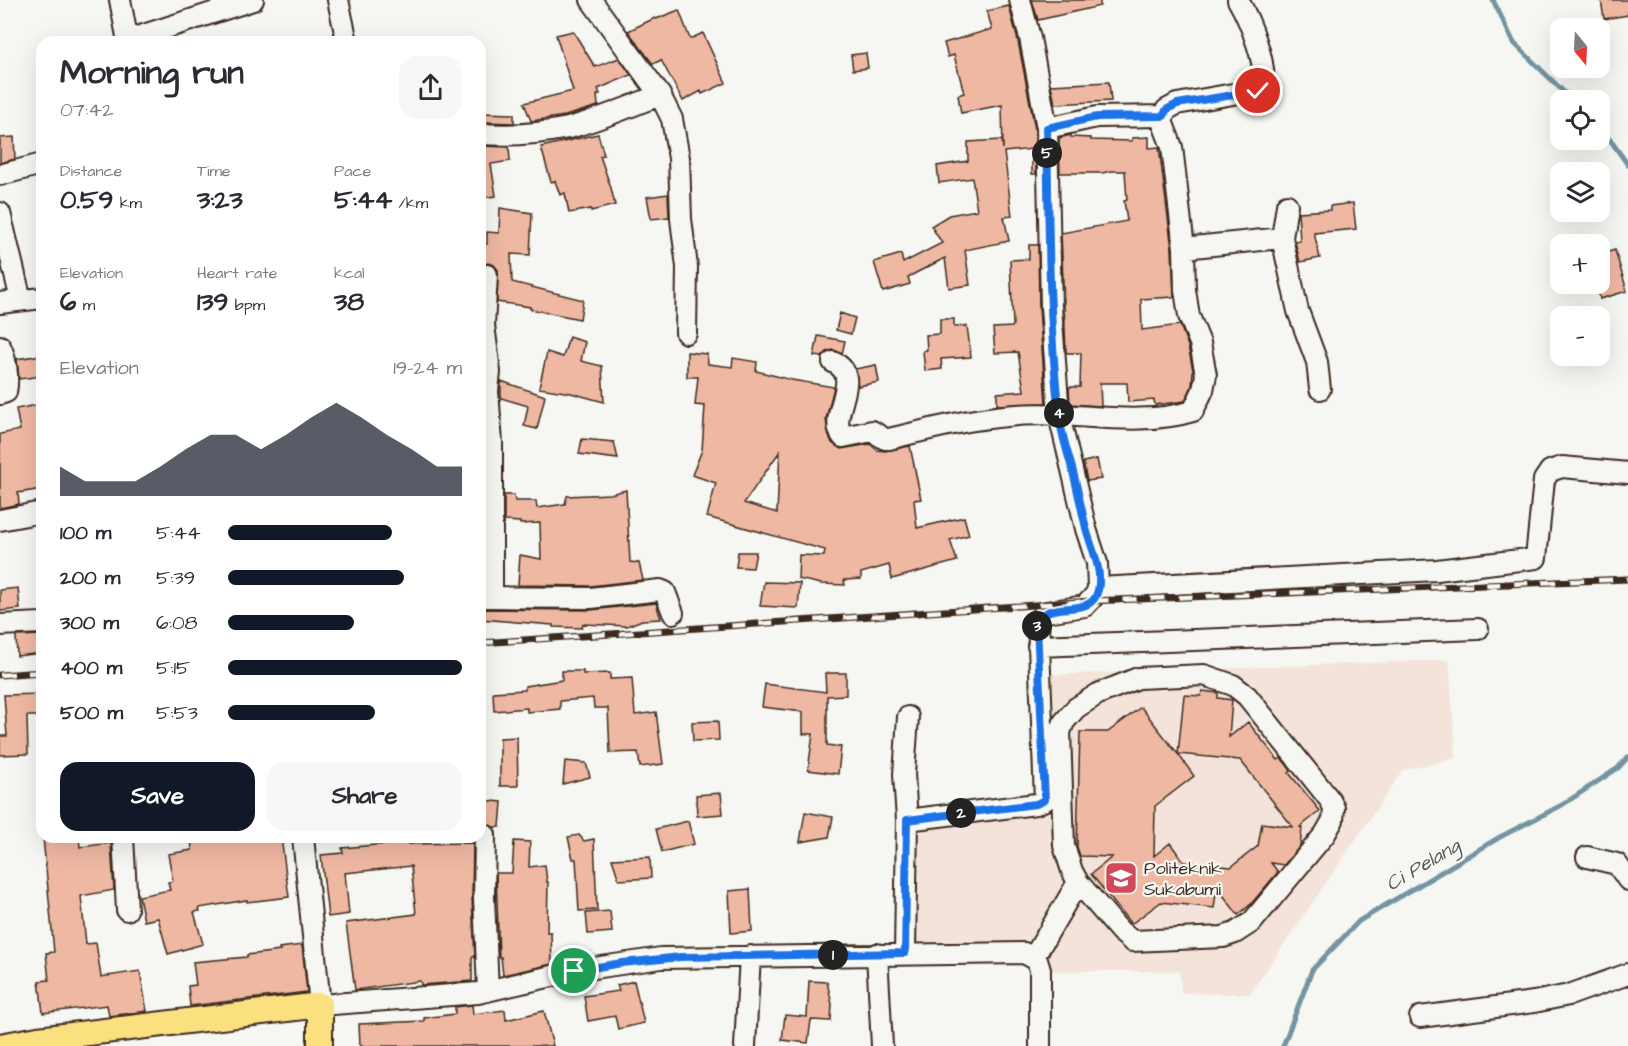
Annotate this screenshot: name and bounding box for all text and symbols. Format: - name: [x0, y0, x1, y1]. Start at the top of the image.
- north arrow: [1550, 18, 1610, 78]
- map controls: [1550, 18, 1610, 366]
- text: Morning run: [60, 50, 244, 96]
- button: share: [399, 56, 462, 119]
- pin: [1232, 65, 1283, 116]
- icon: check: [1241, 74, 1274, 107]
- button: locate: [1550, 90, 1610, 150]
- text: 07:42: [60, 96, 113, 124]
- pin: 5: [1032, 138, 1062, 168]
- text: 5: [1041, 142, 1053, 164]
- text: Distance: [60, 160, 122, 182]
- text: Time: [197, 160, 231, 182]
- text: Pace: [334, 160, 371, 182]
- button: layers: [1550, 162, 1610, 222]
- text: 0.59: [60, 182, 113, 218]
- text: 3:23: [197, 182, 243, 218]
- text: 5:44: [334, 182, 392, 218]
- text: km: [113, 192, 142, 214]
- text: /km: [392, 192, 428, 214]
- button: +: [1550, 234, 1610, 294]
- text: Elevation: [60, 262, 123, 284]
- text: Heart rate: [197, 262, 277, 284]
- text: kcal: [334, 262, 365, 284]
- text: 6: [60, 284, 76, 320]
- text: 139: [197, 284, 228, 320]
- text: 38: [334, 284, 364, 320]
- text: m: [76, 294, 95, 316]
- text: bpm: [228, 294, 265, 316]
- button: −: [1550, 306, 1610, 366]
- text: Elevation: [60, 354, 139, 382]
- text: 19–24 m: [393, 354, 462, 382]
- pin: 4: [1044, 398, 1074, 428]
- text: 4: [1054, 402, 1064, 424]
- text: 100 m: [60, 519, 111, 547]
- text: 5:44: [156, 519, 201, 547]
- text: 200 m: [60, 564, 120, 592]
- text: 5:39: [156, 564, 195, 592]
- text: 300 m: [60, 609, 119, 637]
- text: 6:08: [156, 609, 197, 637]
- pin: 3: [1022, 611, 1052, 641]
- text: 3: [1033, 615, 1041, 637]
- text: 400 m: [60, 654, 122, 682]
- text: 5:15: [156, 654, 190, 682]
- text: 500 m: [60, 699, 123, 727]
- text: 5:53: [156, 699, 198, 727]
- button: Save: [60, 762, 255, 831]
- button: Share: [267, 762, 462, 831]
- pin: 2: [946, 798, 976, 828]
- text: 2: [956, 802, 966, 824]
- water label: Ci Pelang: [1380, 831, 1467, 899]
- place label: Politeknik Sukabumi: [1144, 856, 1222, 902]
- school or university icon: Politeknik Sukabumi: [1103, 860, 1139, 896]
- pin: 1: [818, 940, 848, 970]
- text: 1: [832, 944, 834, 966]
- pin: [548, 945, 599, 996]
- icon: arrive: [557, 954, 590, 987]

